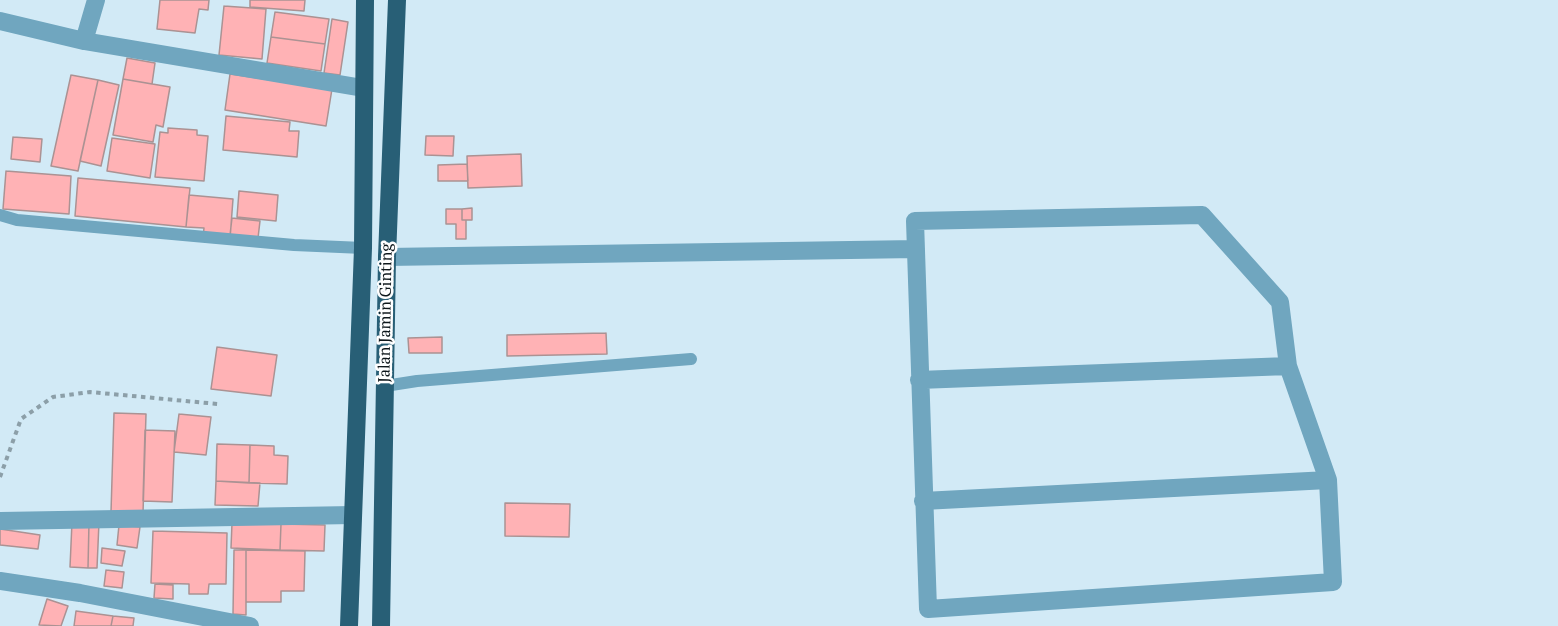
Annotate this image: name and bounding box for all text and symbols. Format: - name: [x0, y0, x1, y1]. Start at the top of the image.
- street label: Jalan Jamin Ginting: [375, 243, 397, 383]

